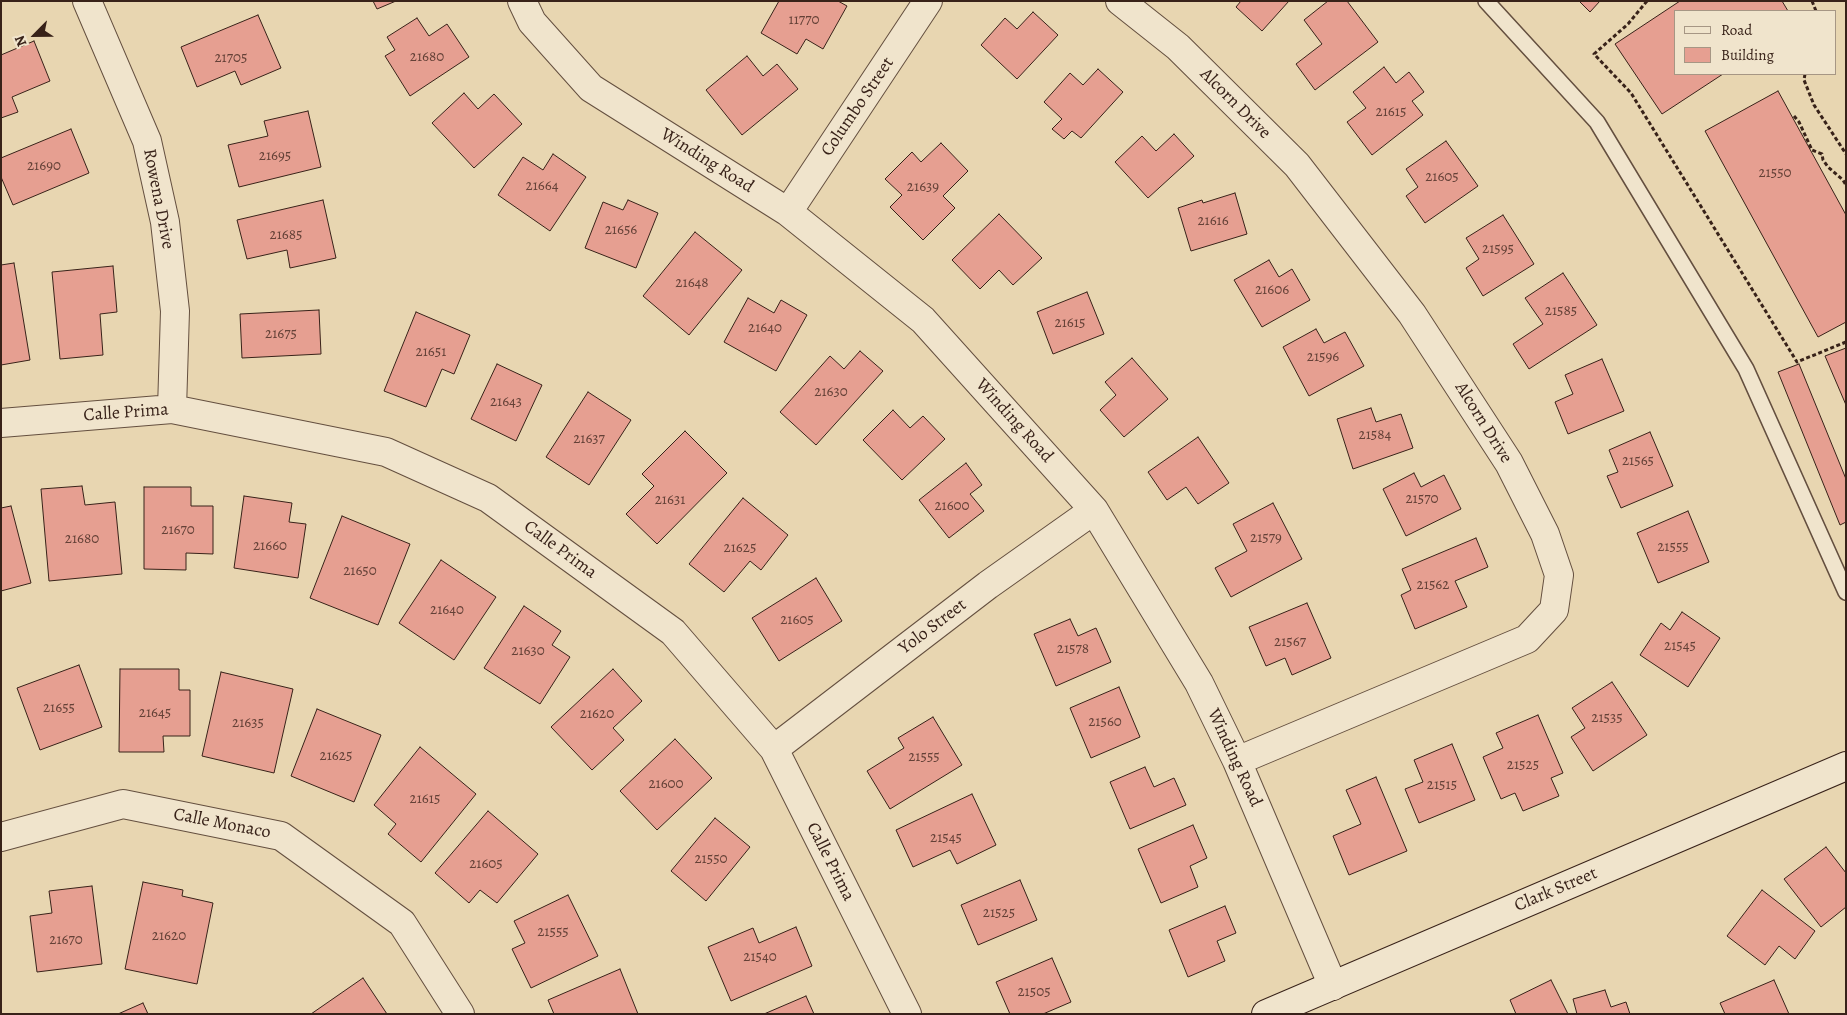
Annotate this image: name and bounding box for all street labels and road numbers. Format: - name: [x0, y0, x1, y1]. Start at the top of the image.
- street label: Columbo Street: [817, 53, 899, 161]
- street label: Alcorn Drive: [1195, 64, 1275, 144]
- street label: Winding Road: [656, 124, 758, 198]
- street label: Rowena Drive: [138, 147, 178, 251]
- street label: Winding Road: [971, 375, 1057, 467]
- street label: Alcorn Drive: [1450, 378, 1516, 468]
- street label: Calle Prima: [83, 399, 169, 427]
- street label: Calle Prima: [519, 516, 601, 584]
- street label: Yolo Street: [895, 595, 971, 659]
- street label: Winding Road: [1202, 706, 1266, 810]
- street label: Calle Monaco: [172, 804, 272, 844]
- street label: Calle Prima: [801, 819, 859, 905]
- street label: Clark Street: [1511, 863, 1601, 917]

